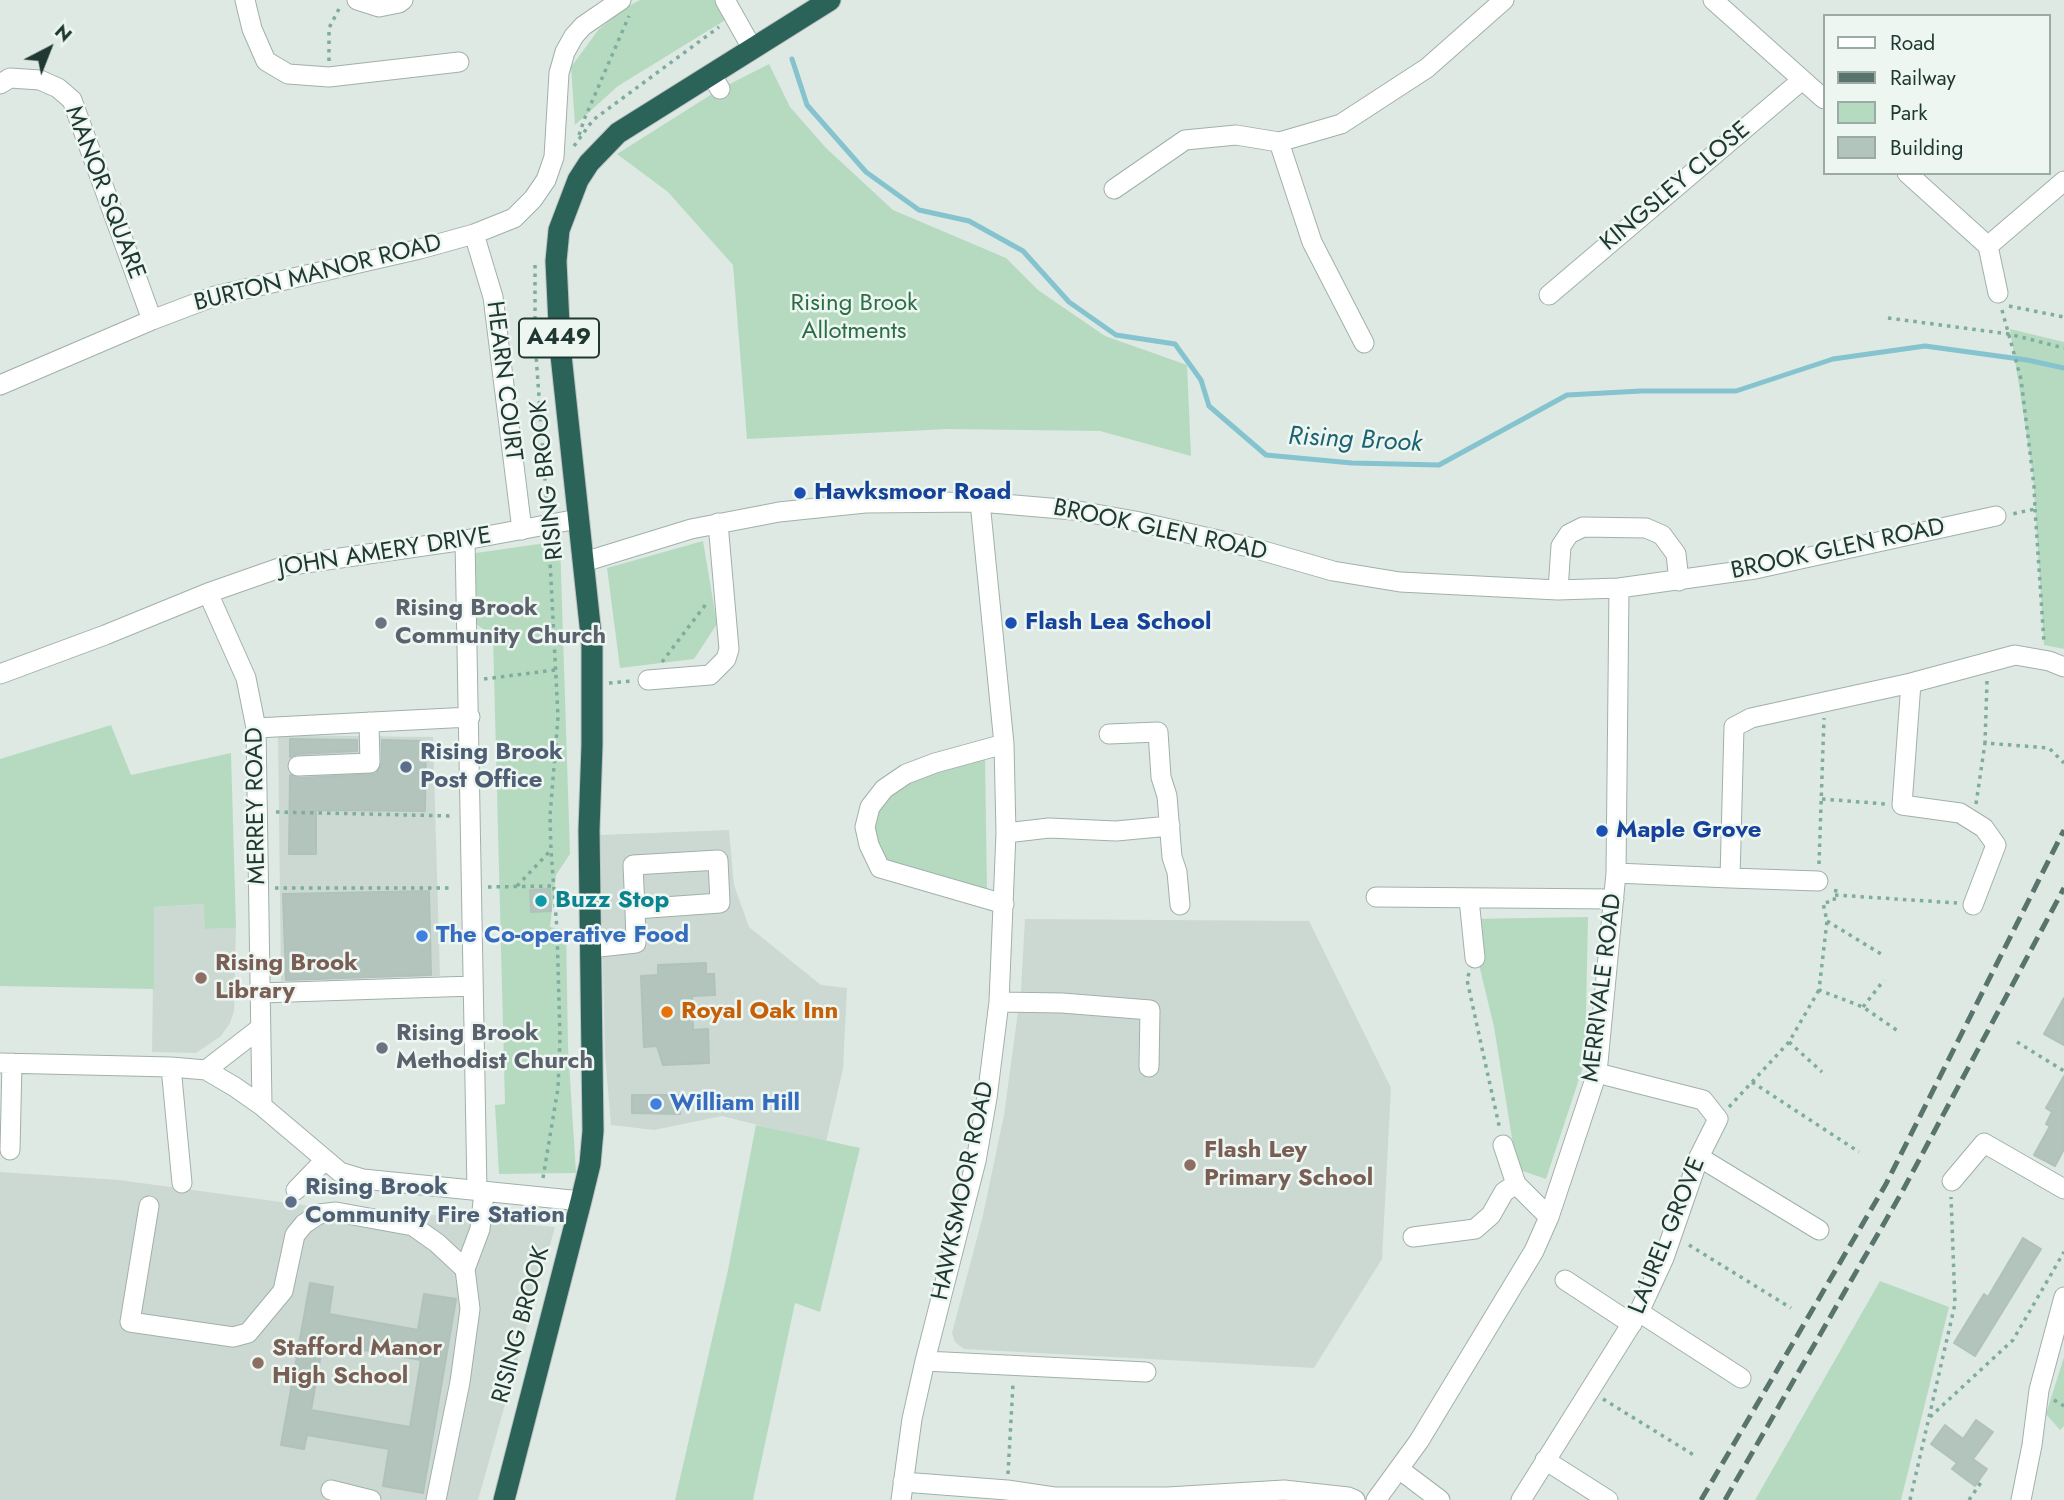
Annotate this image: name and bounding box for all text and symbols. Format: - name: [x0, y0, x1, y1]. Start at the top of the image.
- north arrow: [14, 14, 84, 84]
- legend: [1822, 14, 2050, 175]
- text: N: [49, 18, 78, 48]
- text: Road: [1890, 28, 1935, 58]
- text: Railway: [1890, 63, 1956, 93]
- text: Park: [1890, 98, 1927, 128]
- street label: MANOR SQUARE: [58, 102, 150, 284]
- street label: KINGSLEY CLOSE: [1595, 116, 1757, 258]
- text: Building: [1890, 133, 1963, 163]
- street label: BURTON MANOR ROAD: [191, 229, 445, 319]
- park label: Rising Brook Allotments: [790, 290, 918, 346]
- street label: HEARN COURT: [479, 300, 527, 462]
- road number: A449: [519, 318, 599, 358]
- street label: RISING BROOK: [525, 398, 571, 562]
- water label: Rising Brook: [1287, 422, 1423, 460]
- place label: Hawksmoor Road: [814, 479, 1011, 507]
- marker: Hawksmoor Road: [792, 485, 808, 501]
- street label: BROOK GLEN ROAD: [1051, 494, 1269, 568]
- street label: BROOK GLEN ROAD: [1729, 513, 1947, 587]
- street label: JOHN AMERY DRIVE: [277, 522, 493, 584]
- place label: Rising Brook Community Church: [395, 595, 606, 651]
- place label: Flash Lea School: [1025, 609, 1211, 637]
- marker: Rising Brook Community Church: [373, 615, 389, 631]
- marker: Flash Lea School: [1003, 615, 1019, 631]
- street label: MERREY ROAD: [241, 727, 273, 885]
- place label: Rising Brook Post Office: [420, 739, 563, 795]
- marker: Rising Brook Post Office: [398, 759, 414, 775]
- place label: Maple Grove: [1616, 817, 1761, 845]
- marker: Maple Grove: [1594, 823, 1610, 839]
- place label: Buzz Stop: [555, 887, 669, 915]
- street label: MERRIVALE ROAD: [1577, 892, 1629, 1084]
- marker: Buzz Stop: [533, 893, 549, 909]
- place label: The Co-operative Food: [436, 922, 689, 950]
- marker: The Co-operative Food: [414, 928, 430, 944]
- place label: Rising Brook Library: [215, 950, 358, 1006]
- marker: Rising Brook Library: [193, 970, 209, 986]
- place label: Royal Oak Inn: [681, 998, 838, 1026]
- marker: Royal Oak Inn: [659, 1004, 675, 1020]
- place label: Rising Brook Methodist Church: [396, 1020, 593, 1076]
- marker: Rising Brook Methodist Church: [374, 1040, 390, 1056]
- street label: HAWKSMOOR ROAD: [927, 1079, 1001, 1303]
- place label: William Hill: [670, 1090, 800, 1118]
- marker: William Hill: [648, 1096, 664, 1112]
- place label: Flash Ley Primary School: [1204, 1137, 1373, 1193]
- street label: LAUREL GROVE: [1623, 1153, 1713, 1319]
- marker: Flash Ley Primary School: [1182, 1157, 1198, 1173]
- place label: Rising Brook Community Fire Station: [305, 1174, 565, 1230]
- marker: Rising Brook Community Fire Station: [283, 1194, 299, 1210]
- street label: RISING BROOK: [487, 1243, 557, 1407]
- place label: Stafford Manor High School: [272, 1335, 442, 1391]
- marker: Stafford Manor High School: [250, 1355, 266, 1371]

